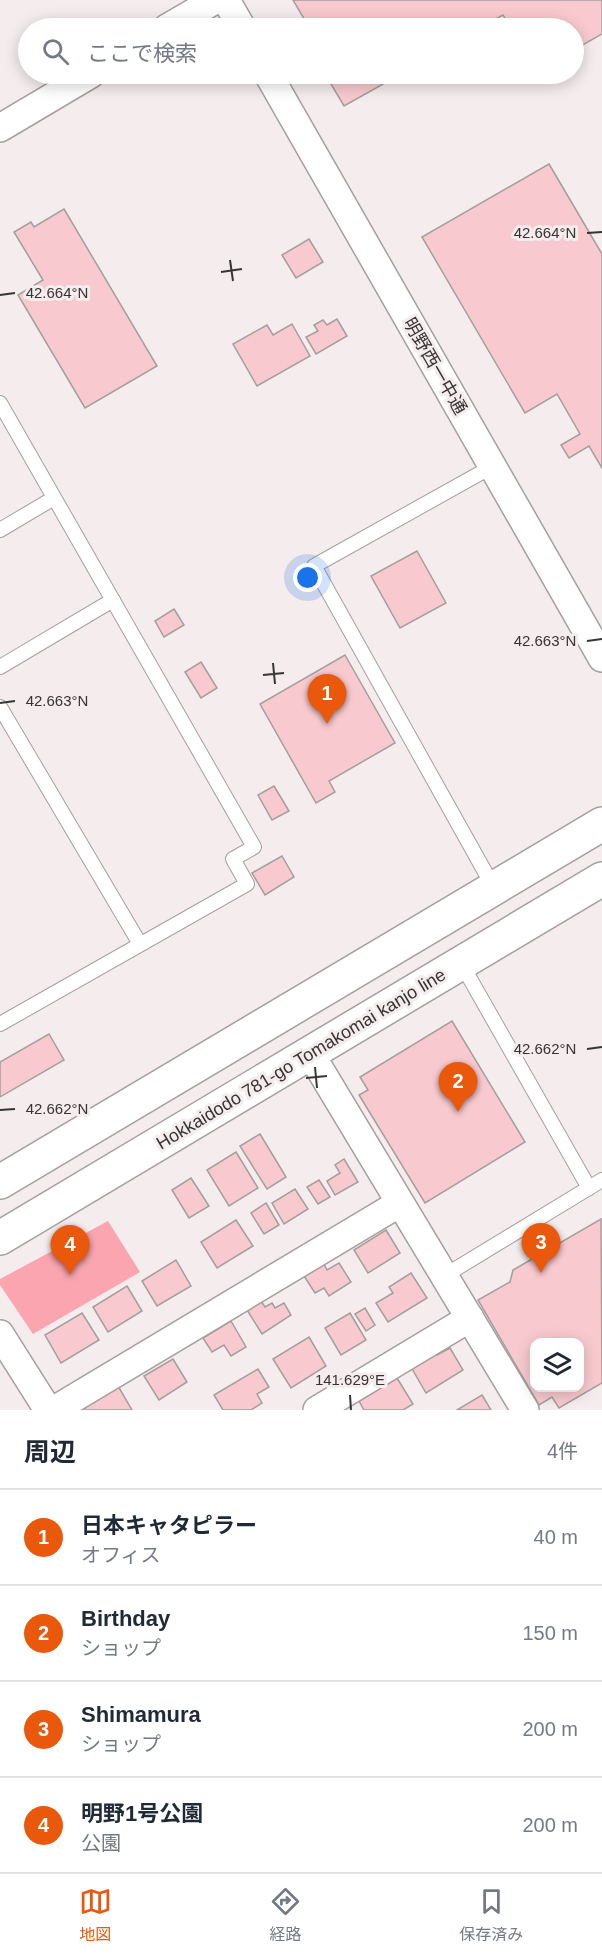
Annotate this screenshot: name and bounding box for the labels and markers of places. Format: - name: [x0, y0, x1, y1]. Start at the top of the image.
- pin: 1: [308, 674, 346, 724]
- pin: 2: [438, 1062, 478, 1112]
- pin: 3: [522, 1224, 560, 1273]
- pin: 4: [50, 1226, 90, 1275]

